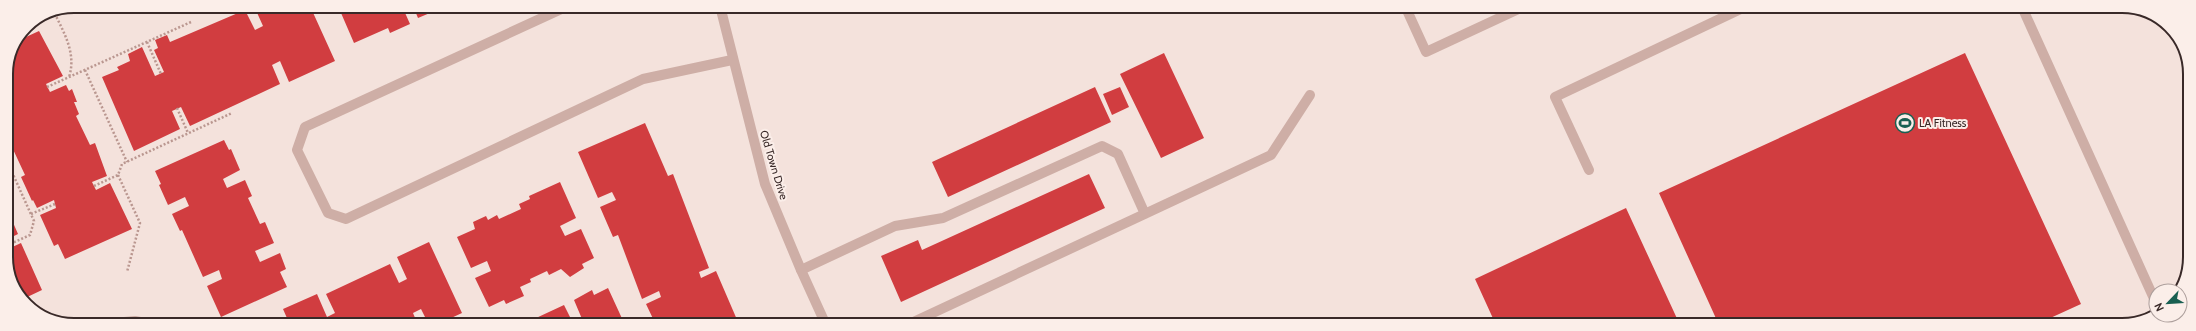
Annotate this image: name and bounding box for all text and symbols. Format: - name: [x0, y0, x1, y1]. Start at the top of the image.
- sports icon: LA Fitness: [1894, 112, 1916, 134]
- place label: LA Fitness: [1919, 116, 1967, 130]
- street label: Old Town Drive: [757, 129, 791, 202]
- north arrow: [2148, 283, 2188, 323]
- text: N: [2151, 301, 2167, 314]

